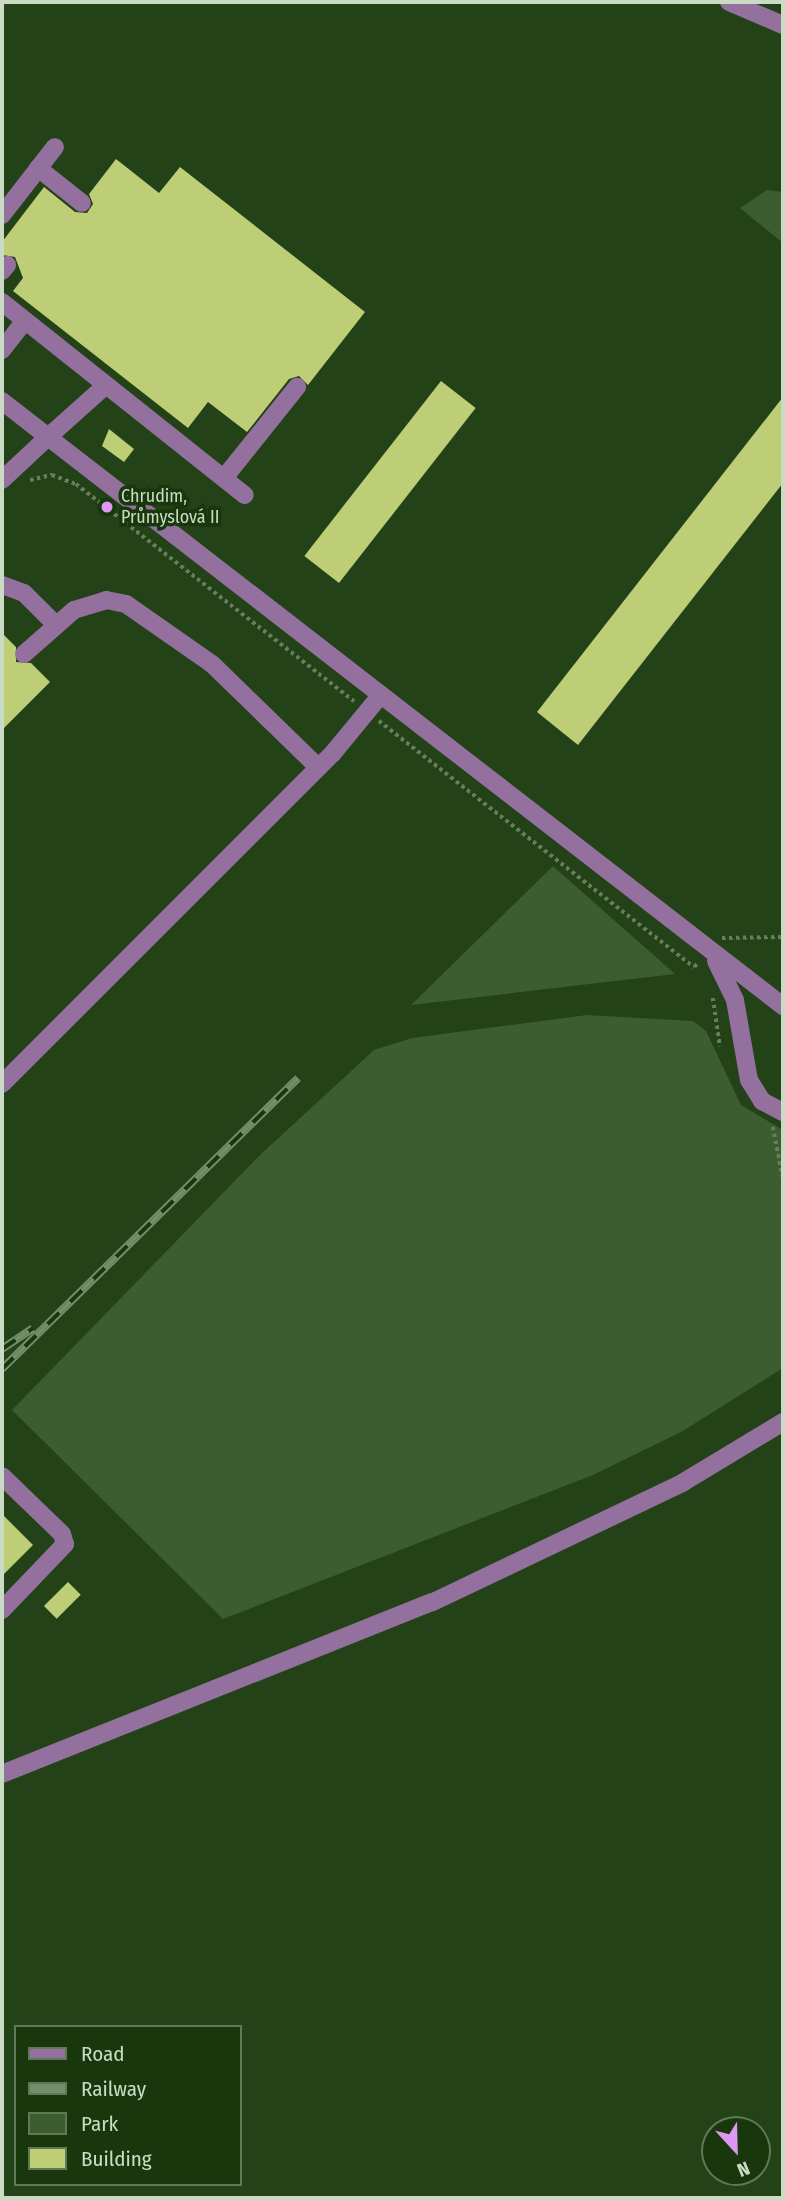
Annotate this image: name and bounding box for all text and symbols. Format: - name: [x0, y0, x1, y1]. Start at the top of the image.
- place label: Chrudim, Průmyslová II: [121, 486, 219, 528]
- marker: Chrudim, Průmyslová II: [99, 499, 115, 515]
- legend: [14, 2025, 242, 2186]
- text: Road: [81, 2041, 125, 2067]
- text: Railway: [81, 2076, 146, 2102]
- text: Park: [81, 2111, 118, 2137]
- north arrow: [701, 2116, 771, 2186]
- text: Building: [81, 2146, 152, 2172]
- text: N: [734, 2156, 753, 2182]

